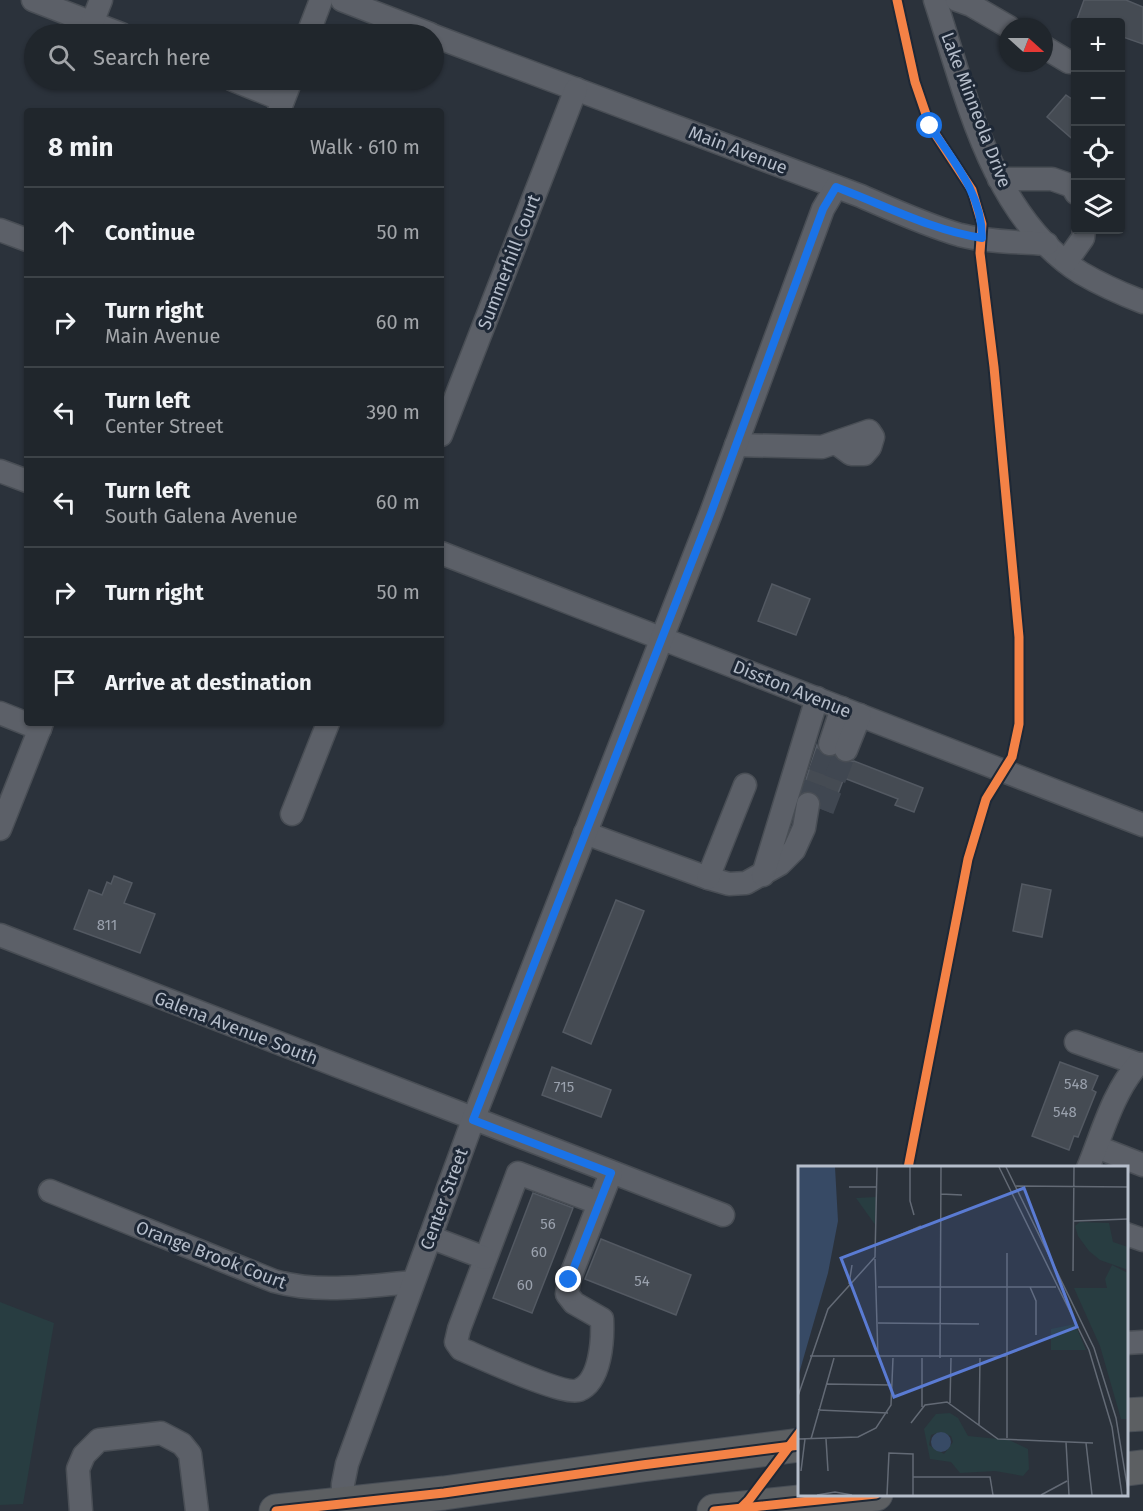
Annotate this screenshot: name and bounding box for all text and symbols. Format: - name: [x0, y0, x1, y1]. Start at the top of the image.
- north arrow: [999, 18, 1053, 72]
- map controls: [1071, 18, 1125, 234]
- button: +: [1071, 18, 1125, 72]
- search box: [24, 24, 444, 90]
- street label: Lake Minneola Drive: [936, 29, 1016, 191]
- icon: search: [45, 41, 78, 74]
- text: Search here: [93, 44, 211, 71]
- button: −: [1071, 72, 1125, 126]
- route start: [916, 112, 942, 138]
- street label: Main Avenue: [686, 121, 790, 179]
- button: locate: [1071, 126, 1125, 180]
- text: 8 min: [48, 132, 114, 163]
- text: Walk · 610 m: [310, 135, 420, 159]
- button: layers: [1071, 180, 1125, 234]
- street label: Summerhill Court: [473, 191, 545, 333]
- icon: ahead: [48, 216, 81, 249]
- text: Continue: [105, 219, 195, 246]
- text: 50 m: [376, 220, 420, 244]
- text: Turn right: [105, 297, 204, 324]
- icon: right: [48, 306, 81, 339]
- text: 60 m: [376, 310, 420, 334]
- text: Main Avenue: [105, 324, 220, 348]
- text: Turn left: [105, 387, 190, 414]
- icon: left: [48, 396, 81, 429]
- text: 390 m: [366, 400, 420, 424]
- text: Center Street: [105, 414, 224, 438]
- text: Turn left: [105, 477, 190, 504]
- icon: left: [48, 486, 81, 519]
- text: 60 m: [376, 490, 420, 514]
- text: South Galena Avenue: [105, 504, 298, 528]
- icon: right: [48, 576, 81, 609]
- text: Turn right: [105, 579, 204, 606]
- text: 50 m: [376, 580, 420, 604]
- street label: Disston Avenue: [730, 655, 854, 723]
- icon: arrive: [48, 666, 81, 699]
- text: Arrive at destination: [105, 669, 312, 696]
- house number: 811: [97, 916, 117, 934]
- street label: Galena Avenue South: [151, 987, 321, 1069]
- house number: 548: [1064, 1075, 1088, 1093]
- house number: 715: [554, 1078, 574, 1096]
- house number: 548: [1053, 1103, 1077, 1121]
- street label: Center Street: [415, 1145, 473, 1253]
- inset map: [798, 1166, 1128, 1496]
- house number: 56: [540, 1215, 556, 1233]
- street label: Orange Brook Court: [133, 1216, 290, 1294]
- house number: 60: [531, 1243, 547, 1261]
- route end: [555, 1266, 581, 1292]
- house number: 54: [634, 1272, 650, 1290]
- house number: 60: [517, 1276, 533, 1294]

